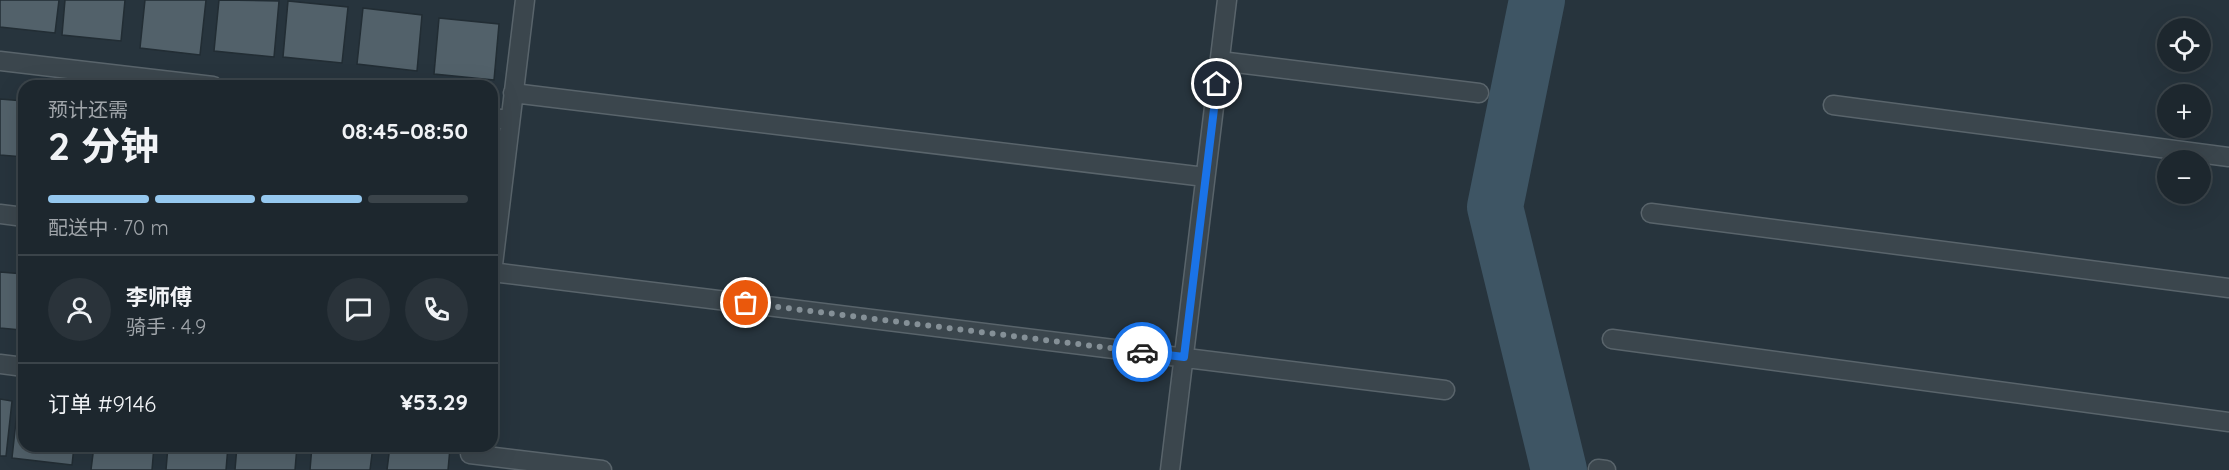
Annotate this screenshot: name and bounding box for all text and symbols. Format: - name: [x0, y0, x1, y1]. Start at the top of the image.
- map controls: [2157, 18, 2211, 204]
- button: locate: [2157, 18, 2211, 72]
- pin: [1191, 58, 1242, 109]
- icon: home: [1200, 67, 1233, 100]
- button: +: [2157, 84, 2211, 138]
- text: 预计还需: [48, 97, 128, 122]
- text: 08:45–08:50: [342, 117, 468, 145]
- text: 2 分钟: [48, 121, 159, 170]
- button: −: [2157, 150, 2211, 204]
- text: 配送中 · 70 m: [48, 215, 169, 240]
- pin: [720, 277, 771, 328]
- button: person: [48, 278, 111, 341]
- button: chat: [327, 278, 390, 341]
- button: phone: [405, 278, 468, 341]
- text: 李师傅: [126, 283, 192, 311]
- icon: bag: [729, 286, 762, 319]
- text: 骑手 · 4.9: [126, 314, 206, 339]
- courier: [1112, 322, 1172, 382]
- icon: car: [1126, 336, 1159, 369]
- text: ¥53.29: [400, 388, 468, 416]
- text: 订单 #9146: [48, 390, 156, 418]

